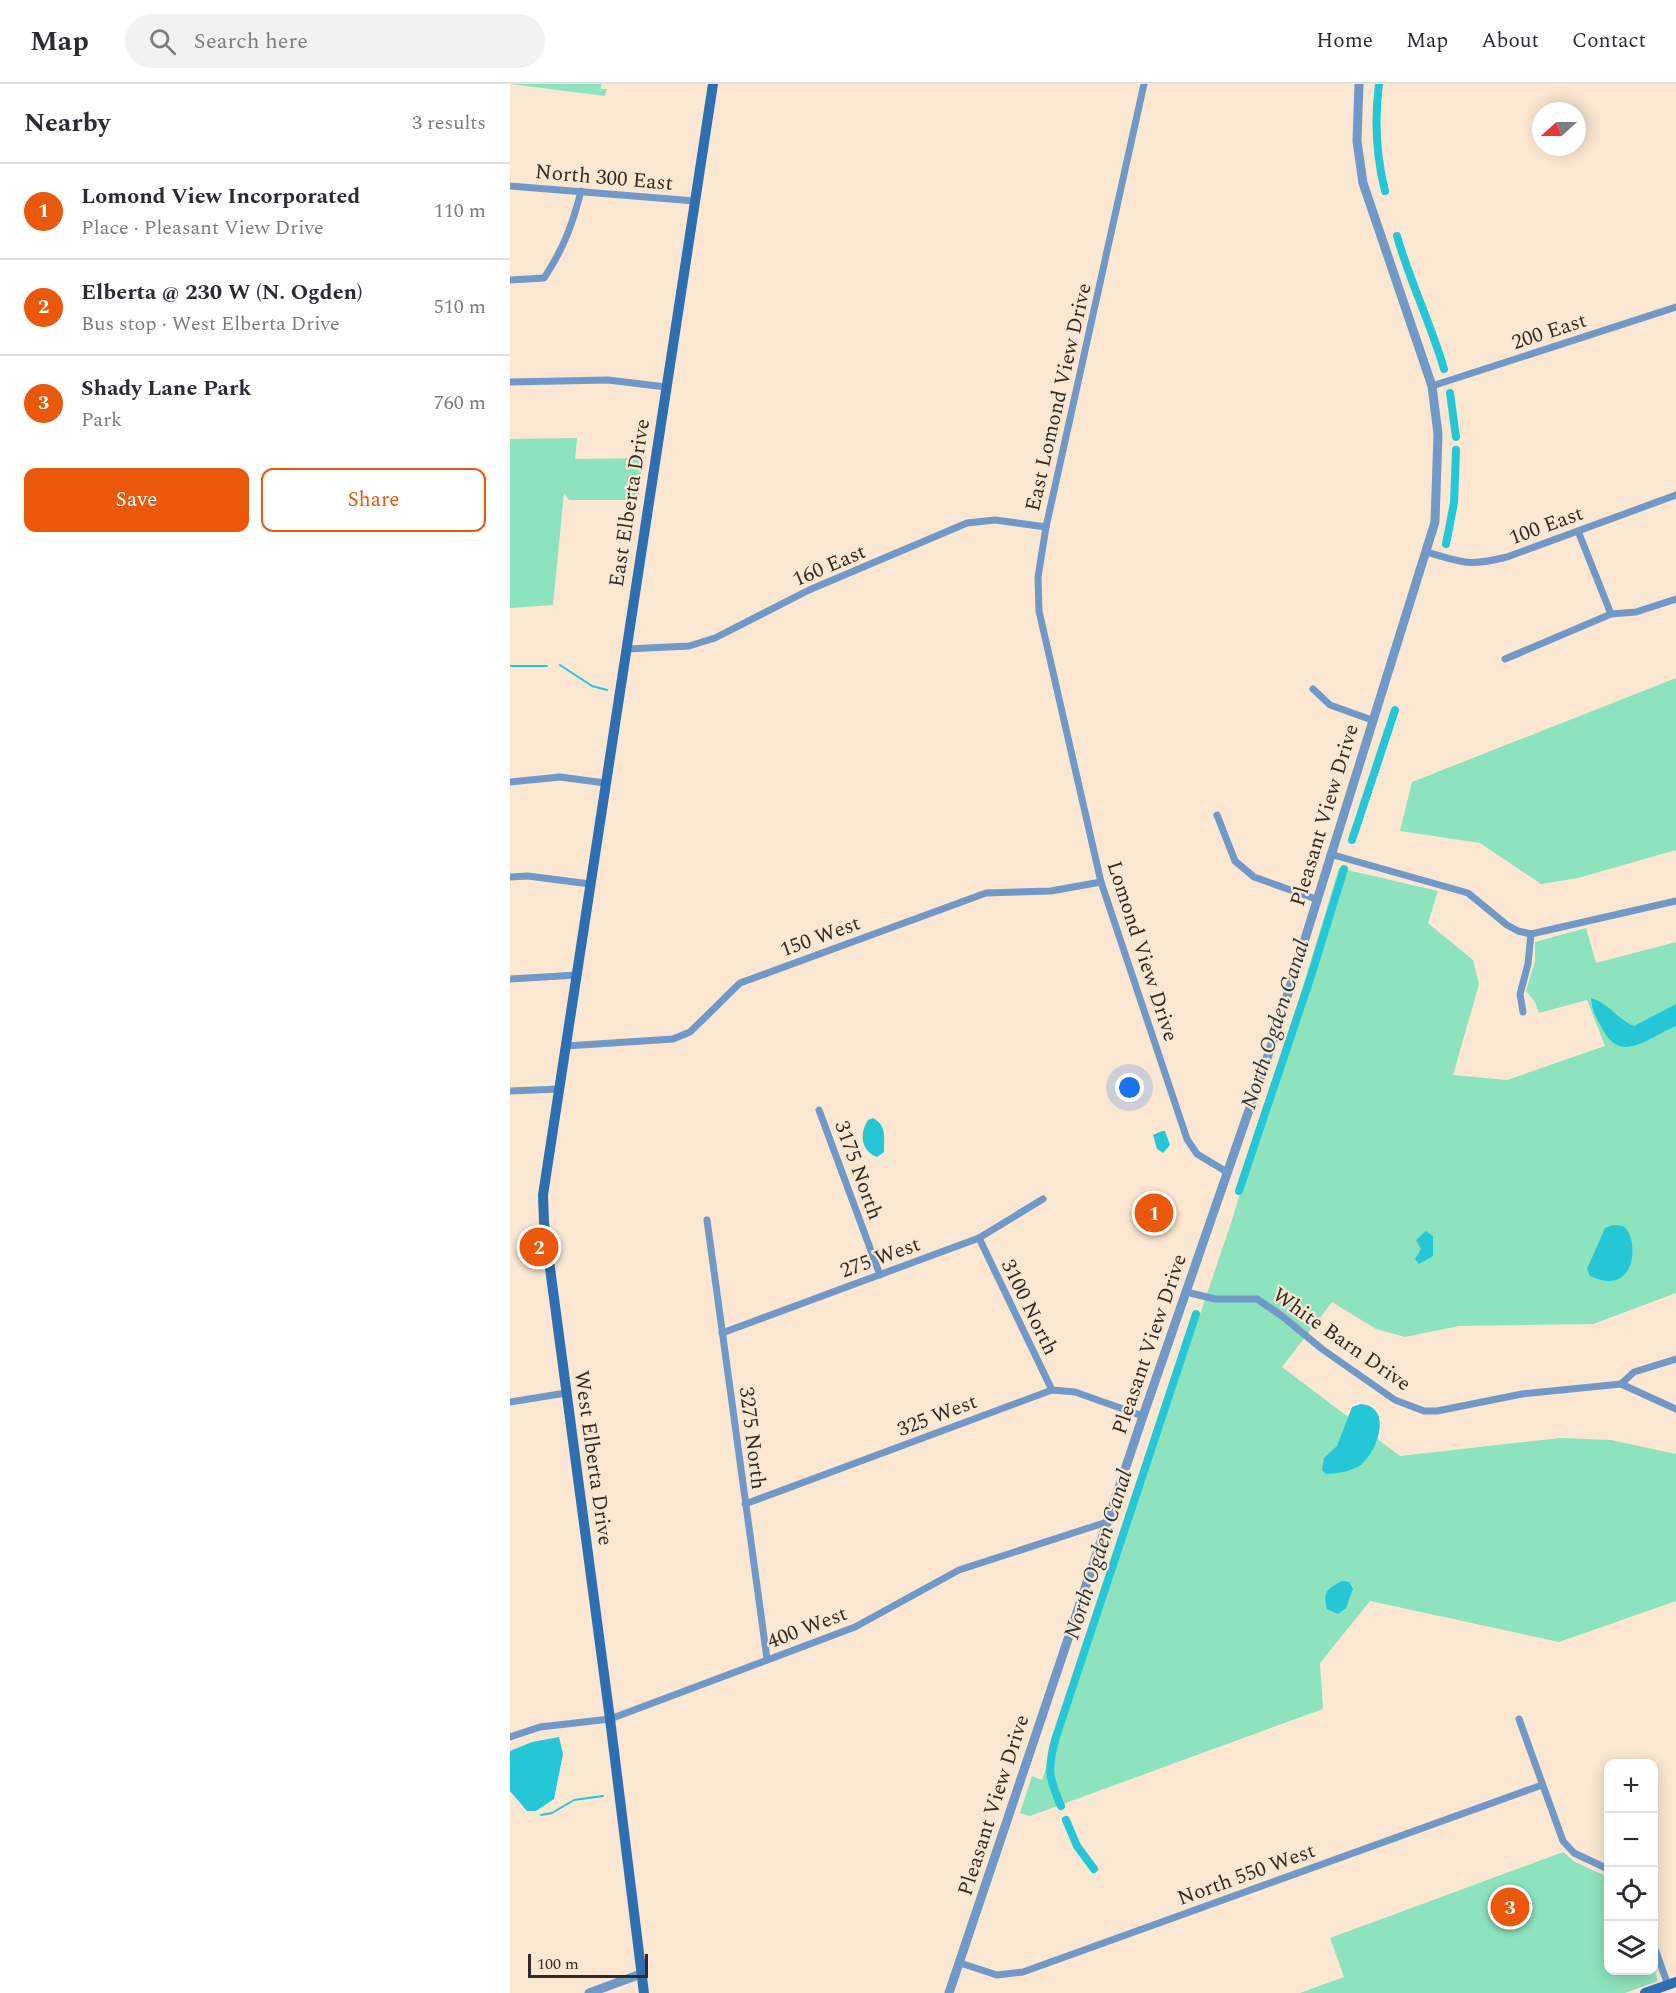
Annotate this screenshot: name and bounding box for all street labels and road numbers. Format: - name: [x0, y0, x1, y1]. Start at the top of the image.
- street label: North 300 East: [534, 156, 674, 200]
- street label: East Lomond View Drive: [1017, 280, 1101, 515]
- street label: 200 East: [1508, 305, 1591, 359]
- street label: East Elberta Drive: [601, 417, 659, 590]
- street label: 100 East: [1505, 498, 1588, 554]
- street label: 160 East: [788, 536, 871, 596]
- street label: Pleasant View Drive: [1282, 720, 1368, 910]
- street label: Lomond View Drive: [1098, 857, 1186, 1046]
- street label: 150 West: [776, 908, 865, 966]
- street label: 3175 North: [825, 1116, 891, 1224]
- street label: 275 West: [836, 1229, 925, 1287]
- street label: Pleasant View Drive: [1104, 1250, 1196, 1439]
- street label: 3100 North: [992, 1254, 1066, 1361]
- street label: White Barn Drive: [1265, 1280, 1418, 1400]
- street label: West Elberta Drive: [565, 1369, 621, 1548]
- street label: 3275 North: [730, 1385, 774, 1491]
- street label: 325 West: [893, 1386, 982, 1446]
- street label: 400 West: [763, 1598, 852, 1658]
- street label: Pleasant View Drive: [950, 1710, 1038, 1900]
- street label: North 550 West: [1173, 1835, 1320, 1915]

